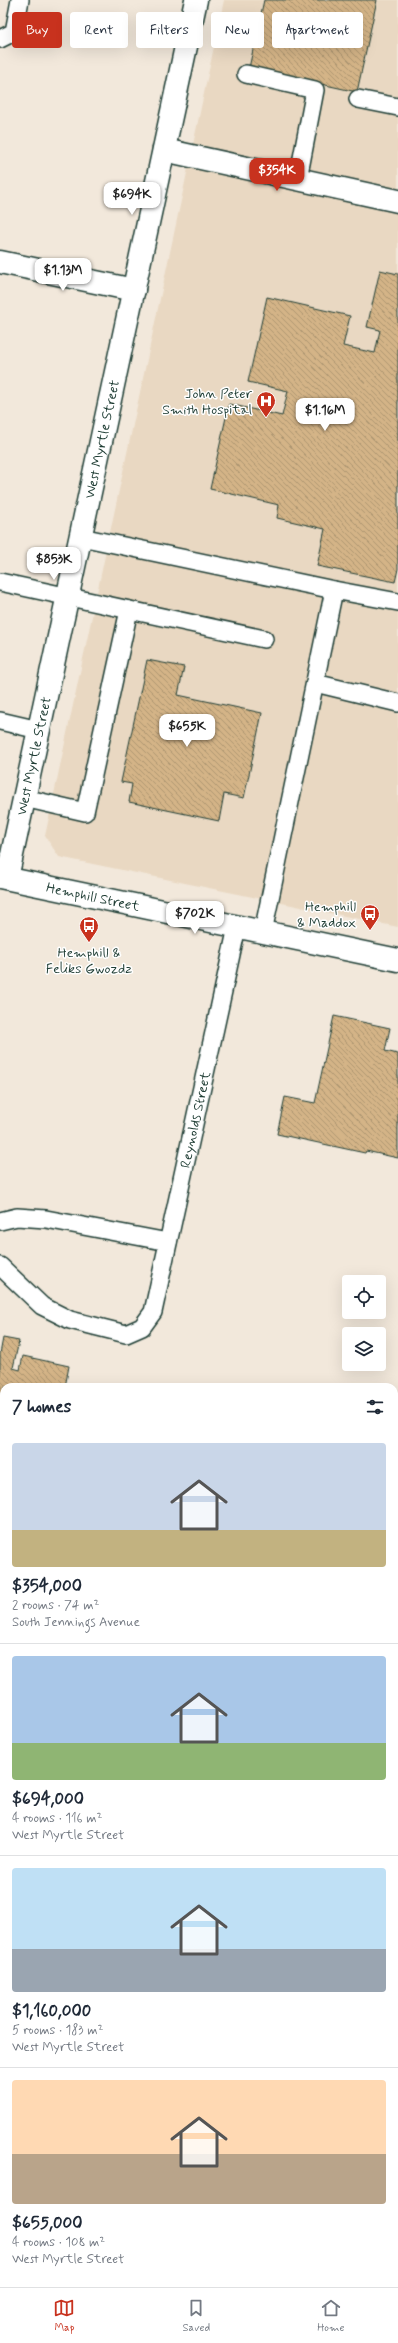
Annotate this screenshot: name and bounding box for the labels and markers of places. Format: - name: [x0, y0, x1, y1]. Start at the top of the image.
- pin: $354K: [249, 158, 305, 192]
- pin: $694K: [104, 182, 160, 216]
- pin: $1.13M: [30, 258, 96, 292]
- place label: John Peter Smith Hospital: [162, 385, 252, 419]
- hospital icon: John Peter Smith Hospital: [255, 390, 277, 418]
- pin: $1.16M: [292, 398, 358, 432]
- pin: $853K: [26, 547, 82, 581]
- pin: $655K: [159, 714, 215, 748]
- place label: Hemphill & Maddox: [297, 898, 356, 932]
- pin: $702K: [167, 901, 223, 935]
- bus stop icon: Hemphill & Maddox: [359, 903, 381, 931]
- bus stop icon: Hemphill & Feliks Gwozdz: [78, 915, 100, 943]
- place label: Hemphill & Feliks Gwozdz: [46, 944, 132, 978]

